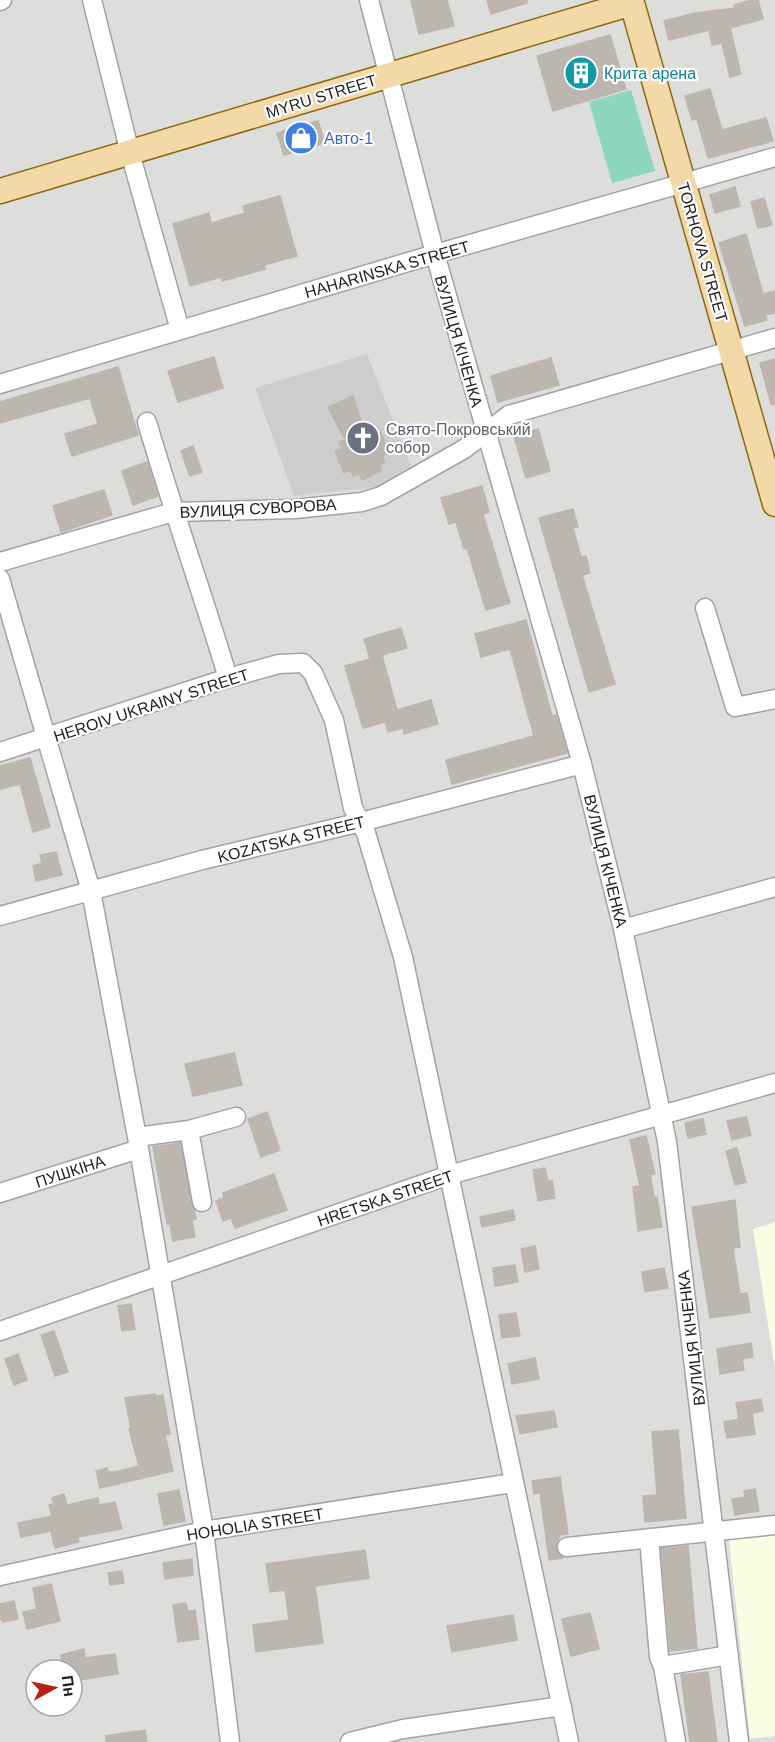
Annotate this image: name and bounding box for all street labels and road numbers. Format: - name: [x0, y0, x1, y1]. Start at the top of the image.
- street label: MYRU STREET: [264, 72, 379, 121]
- street label: TORHOVA STREET: [674, 180, 731, 324]
- street label: HAHARINSKA STREET: [303, 238, 472, 301]
- street label: ВУЛИЦЯ КІЧЕНКА: [432, 273, 486, 409]
- street label: ВУЛИЦЯ СУВОРОВА: [179, 496, 337, 521]
- street label: HEROIV UKRAINY STREET: [51, 666, 251, 745]
- street label: ВУЛИЦЯ КІЧЕНКА: [581, 793, 630, 930]
- street label: KOZATSKA STREET: [216, 813, 367, 866]
- street label: ПУШКІНА: [33, 1152, 107, 1191]
- street label: HRETSKA STREET: [315, 1167, 455, 1230]
- street label: ВУЛИЦЯ КІЧЕНКА: [675, 1269, 708, 1407]
- street label: HOHOLIA STREET: [185, 1505, 325, 1544]

